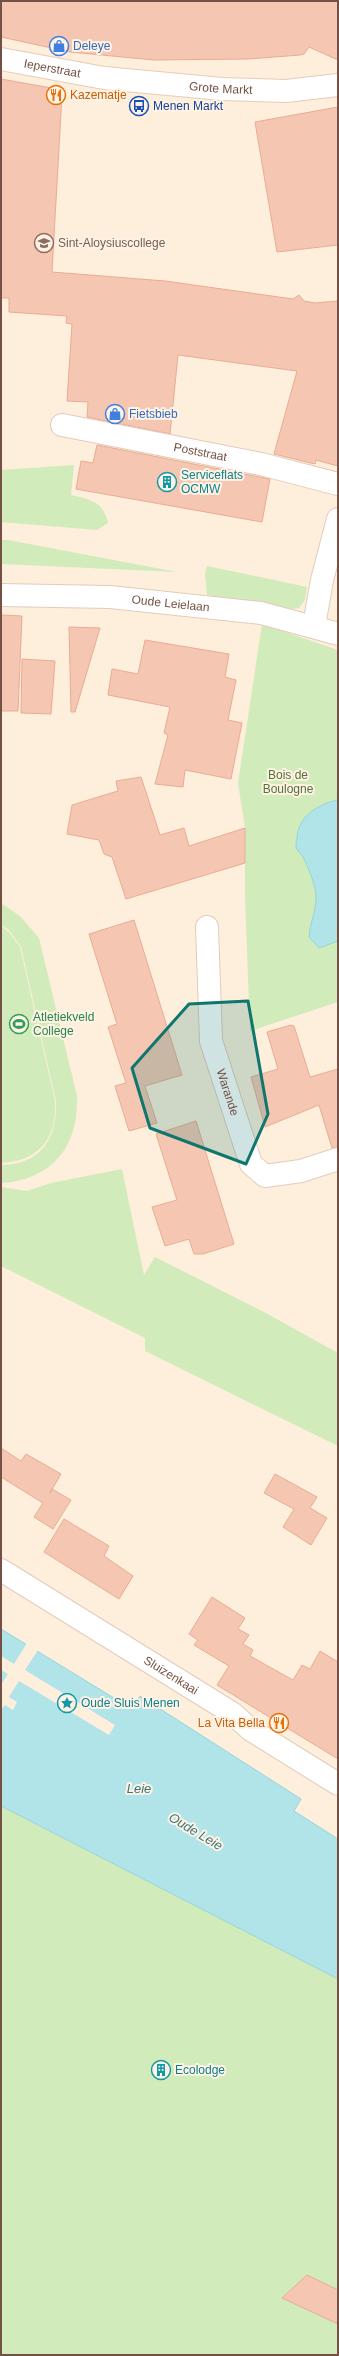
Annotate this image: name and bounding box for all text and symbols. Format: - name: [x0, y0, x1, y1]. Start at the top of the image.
- shop icon: Deleye: [48, 35, 70, 57]
- place label: Deleye: [73, 39, 111, 53]
- street label: Ieperstraat: [23, 56, 82, 81]
- street label: Grote Markt: [189, 79, 253, 97]
- restaurant icon: Kazematje: [45, 84, 67, 106]
- place label: Kazematje: [70, 88, 127, 102]
- bus stop icon: Menen Markt: [128, 95, 150, 117]
- place label: Menen Markt: [153, 99, 224, 113]
- school or university icon: Sint-Aloysiuscollege: [33, 232, 55, 254]
- place label: Sint-Aloysiuscollege: [58, 236, 166, 250]
- shop icon: Fietsbieb: [104, 403, 126, 425]
- place label: Fietsbieb: [129, 407, 178, 421]
- street label: Poststraat: [172, 440, 229, 464]
- place label: Serviceflats OCMW: [181, 468, 243, 496]
- building icon: Serviceflats OCMW: [156, 471, 178, 493]
- street label: Oude Leielaan: [131, 592, 210, 615]
- park label: Bois de Boulogne: [263, 768, 314, 796]
- place label: Atletiekveld College: [33, 1010, 94, 1038]
- sports icon: Atletiekveld College: [8, 1013, 30, 1035]
- street label: Warande: [214, 1067, 242, 1118]
- street label: Sluizenkaai: [141, 1653, 201, 1697]
- place icon: Oude Sluis Menen: [56, 1692, 78, 1714]
- place label: Oude Sluis Menen: [81, 1696, 180, 1710]
- restaurant icon: La Vita Bella: [268, 1712, 290, 1734]
- place label: La Vita Bella: [198, 1716, 265, 1730]
- water label: Leie: [127, 1781, 151, 1796]
- water label: Oude Leie: [166, 1810, 225, 1853]
- building icon: Ecolodge: [150, 2059, 172, 2081]
- place label: Ecolodge: [175, 2063, 225, 2077]

